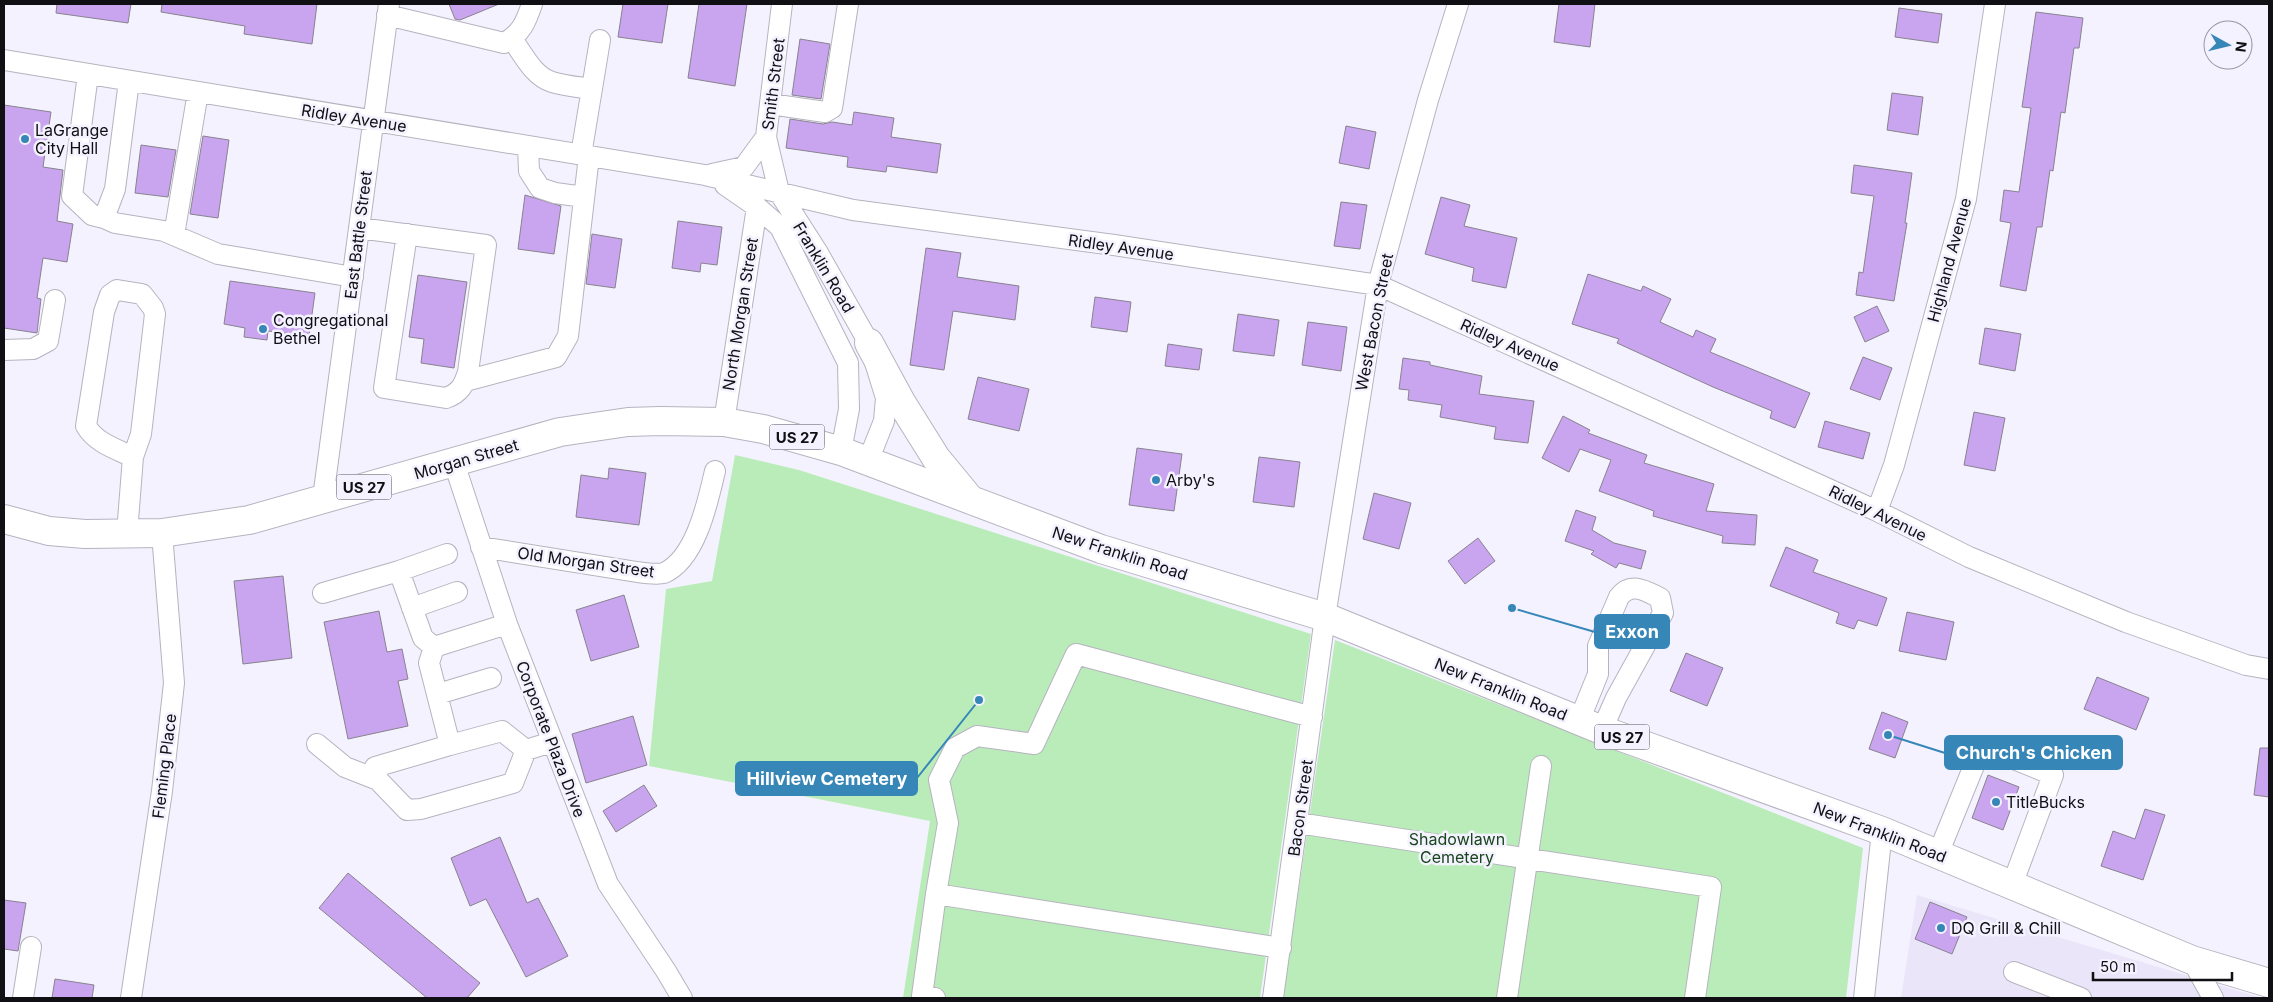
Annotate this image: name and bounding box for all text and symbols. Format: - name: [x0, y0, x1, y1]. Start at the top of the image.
- north arrow: [2203, 20, 2253, 70]
- street label: Smith Street: [757, 37, 789, 131]
- text: N: [2232, 40, 2251, 53]
- street label: Ridley Avenue: [300, 100, 408, 136]
- place label: LaGrange City Hall: [35, 120, 109, 158]
- marker: LaGrange City Hall: [19, 133, 31, 145]
- street label: East Battle Street: [340, 170, 376, 300]
- street label: Highland Avenue: [1923, 196, 1975, 324]
- street label: Franklin Road: [789, 218, 859, 316]
- street label: Ridley Avenue: [1067, 230, 1175, 264]
- street label: North Morgan Street: [718, 236, 762, 392]
- street label: West Bacon Street: [1351, 252, 1397, 392]
- place label: Congregational Bethel: [273, 310, 388, 348]
- street label: Ridley Avenue: [1457, 314, 1563, 376]
- marker: Congregational Bethel: [257, 323, 269, 335]
- road number: US 27: [770, 424, 824, 450]
- street label: Morgan Street: [411, 435, 521, 483]
- place label: Arby's: [1166, 470, 1215, 490]
- road number: US 27: [336, 474, 392, 500]
- marker: Arby's: [1150, 474, 1162, 486]
- street label: Ridley Avenue: [1826, 481, 1930, 545]
- street label: New Franklin Road: [1050, 522, 1190, 584]
- street label: Old Morgan Street: [516, 542, 656, 582]
- callout: Exxon: [1595, 615, 1669, 648]
- text: Exxon: [1605, 621, 1659, 642]
- street label: New Franklin Road: [1432, 653, 1570, 725]
- street label: Corporate Plaza Drive: [512, 658, 590, 820]
- street label: Fleming Place: [148, 712, 180, 820]
- road number: US 27: [1594, 724, 1650, 750]
- callout: Church's Chicken: [1945, 736, 2122, 769]
- text: Church's Chicken: [1956, 742, 2112, 763]
- street label: Bacon Street: [1283, 758, 1317, 858]
- callout: Hillview Cemetery: [736, 762, 917, 795]
- text: Hillview Cemetery: [747, 768, 908, 789]
- place label: TitleBucks: [2006, 792, 2085, 812]
- marker: TitleBucks: [1990, 796, 2002, 808]
- street label: New Franklin Road: [1811, 797, 1949, 867]
- park label: Shadowlawn Cemetery: [1409, 829, 1505, 867]
- place label: DQ Grill & Chill: [1951, 918, 2061, 938]
- marker: DQ Grill & Chill: [1935, 922, 1947, 934]
- scale bar: [2093, 950, 2232, 982]
- text: 50 m: [2100, 957, 2136, 976]

